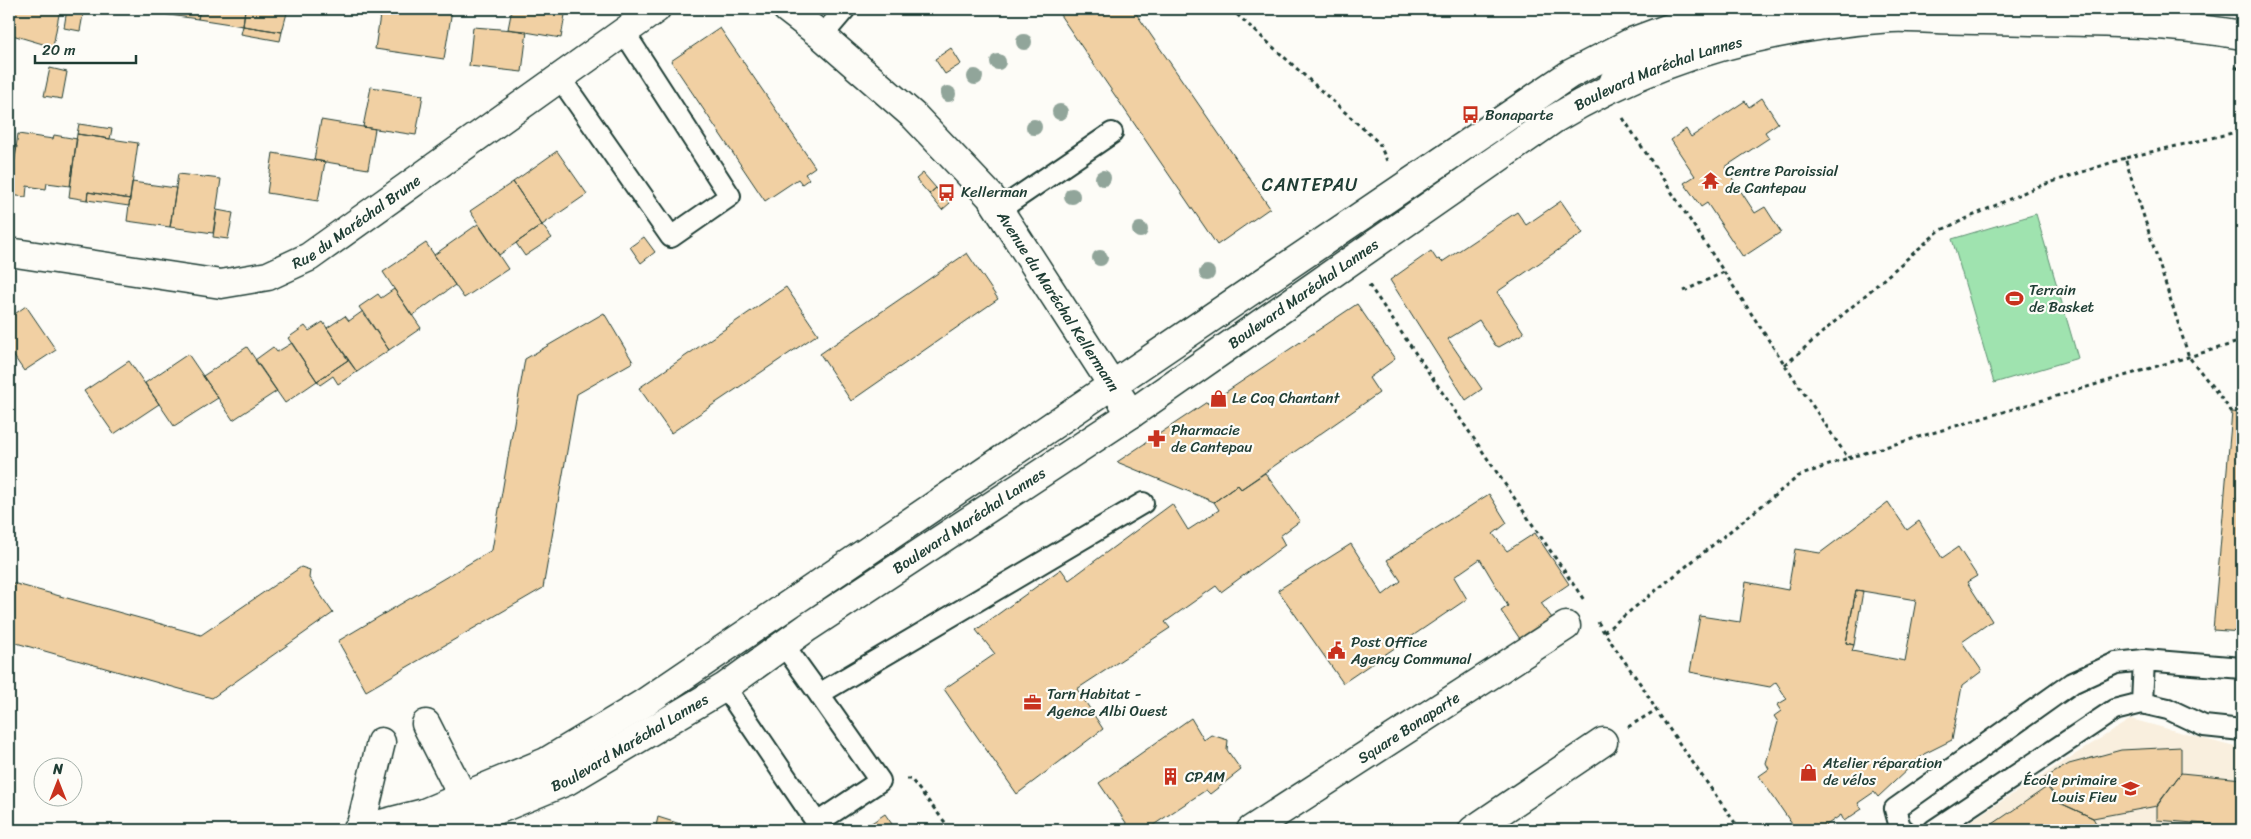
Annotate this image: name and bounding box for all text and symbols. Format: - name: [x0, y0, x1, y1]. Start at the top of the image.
- street label: Boulevard Maréchal Lannes: [1569, 29, 1745, 118]
- scale bar: [35, 32, 136, 64]
- text: 20 m: [42, 37, 76, 63]
- place label: Bonaparte: [1485, 102, 1554, 128]
- bus stop icon: Bonaparte: [1461, 105, 1481, 125]
- place label: Centre Paroissial de Cantepau: [1725, 158, 1839, 201]
- street label: Rue du Maréchal Brune: [287, 168, 427, 276]
- district label: CANTEPAU: [1262, 169, 1358, 201]
- temple icon: Centre Paroissial de Cantepau: [1701, 170, 1721, 190]
- place label: Kellerman: [961, 179, 1027, 205]
- bus stop icon: Kellerman: [937, 182, 957, 202]
- street label: Avenue du Maréchal Kellermann: [989, 205, 1126, 397]
- street label: Boulevard Maréchal Lannes: [1222, 232, 1384, 356]
- place label: Terrain de Basket: [2029, 277, 2095, 320]
- sports icon: Terrain de Basket: [2005, 289, 2025, 309]
- place label: Le Coq Chantant: [1232, 385, 1340, 411]
- shop icon: Le Coq Chantant: [1208, 388, 1228, 408]
- place label: Pharmacie de Cantepau: [1171, 417, 1252, 460]
- pharmacy icon: Pharmacie de Cantepau: [1147, 429, 1167, 449]
- street label: Boulevard Maréchal Lannes: [887, 460, 1051, 581]
- place label: Post Office Agency Communal: [1350, 629, 1472, 672]
- public building icon: Post Office Agency Communal: [1327, 641, 1347, 661]
- place label: Tarn Habitat - Agence Albi Ouest: [1046, 681, 1168, 724]
- street label: Square Bonaparte: [1352, 685, 1466, 771]
- street label: Boulevard Maréchal Lannes: [547, 686, 714, 799]
- office icon: Tarn Habitat - Agence Albi Ouest: [1023, 693, 1043, 713]
- place label: Atelier réparation de vélos: [1822, 750, 1942, 793]
- north arrow: [32, 756, 82, 806]
- text: N: [52, 757, 63, 782]
- shop icon: Atelier réparation de vélos: [1799, 762, 1819, 782]
- place label: CPAM: [1185, 764, 1225, 790]
- building icon: CPAM: [1161, 767, 1181, 787]
- place label: École primaire Louis Fieu: [2023, 767, 2117, 810]
- school or university icon: École primaire Louis Fieu: [2121, 779, 2141, 799]

